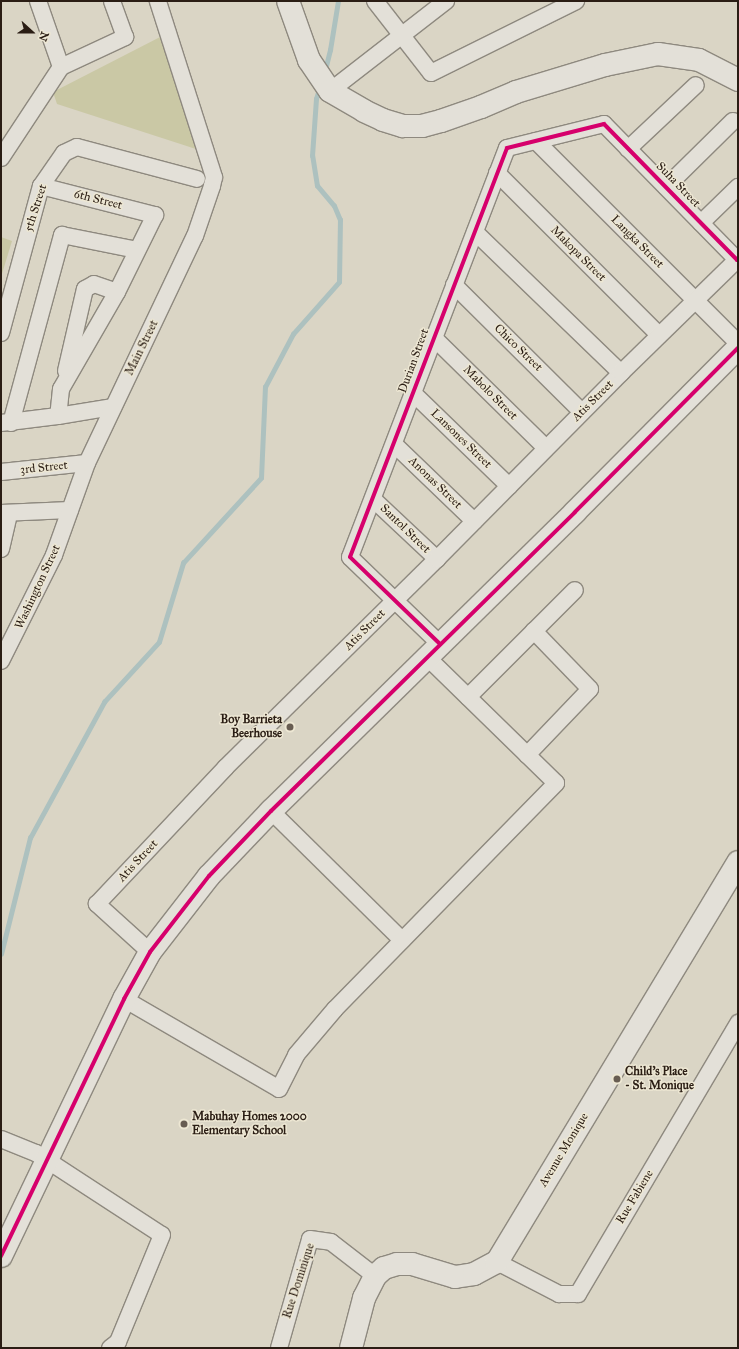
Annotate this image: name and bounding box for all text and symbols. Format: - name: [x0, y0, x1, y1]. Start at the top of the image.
- north arrow: [12, 12, 52, 52]
- text: N: [36, 30, 51, 43]
- street label: Suha Street: [653, 159, 703, 211]
- street label: 5th Street: [22, 183, 50, 233]
- street label: 6th Street: [72, 187, 124, 213]
- street label: Langka Street: [607, 212, 667, 272]
- street label: Makopa Street: [547, 223, 609, 285]
- street label: Main Street: [122, 318, 162, 378]
- street label: Chico Street: [491, 321, 545, 375]
- street label: Durian Street: [396, 327, 432, 395]
- street label: Mabolo Street: [460, 363, 520, 423]
- street label: Atis Street: [569, 377, 617, 425]
- street label: Lansones Street: [428, 406, 494, 472]
- street label: Anonas Street: [405, 454, 465, 512]
- street label: 3rd Street: [20, 458, 68, 478]
- street label: Santol Street: [377, 501, 433, 557]
- street label: Washington Street: [12, 542, 64, 632]
- street label: Atis Street: [341, 606, 389, 654]
- place label: Boy Barrieta Beerhouse: [220, 713, 282, 741]
- marker: Boy Barrieta Beerhouse: [285, 722, 295, 732]
- street label: Atis Street: [115, 837, 161, 885]
- place label: Child's Place - St. Monique: [625, 1065, 694, 1093]
- marker: Child's Place - St. Monique: [612, 1074, 622, 1084]
- place label: Mabuhay Homes 2000 Elementary School: [192, 1110, 307, 1138]
- street label: Avenue Monique: [536, 1110, 592, 1190]
- marker: Mabuhay Homes 2000 Elementary School: [179, 1119, 189, 1129]
- street label: Rue Fabiene: [613, 1167, 657, 1227]
- street label: Rue Dominique: [280, 1242, 318, 1320]

